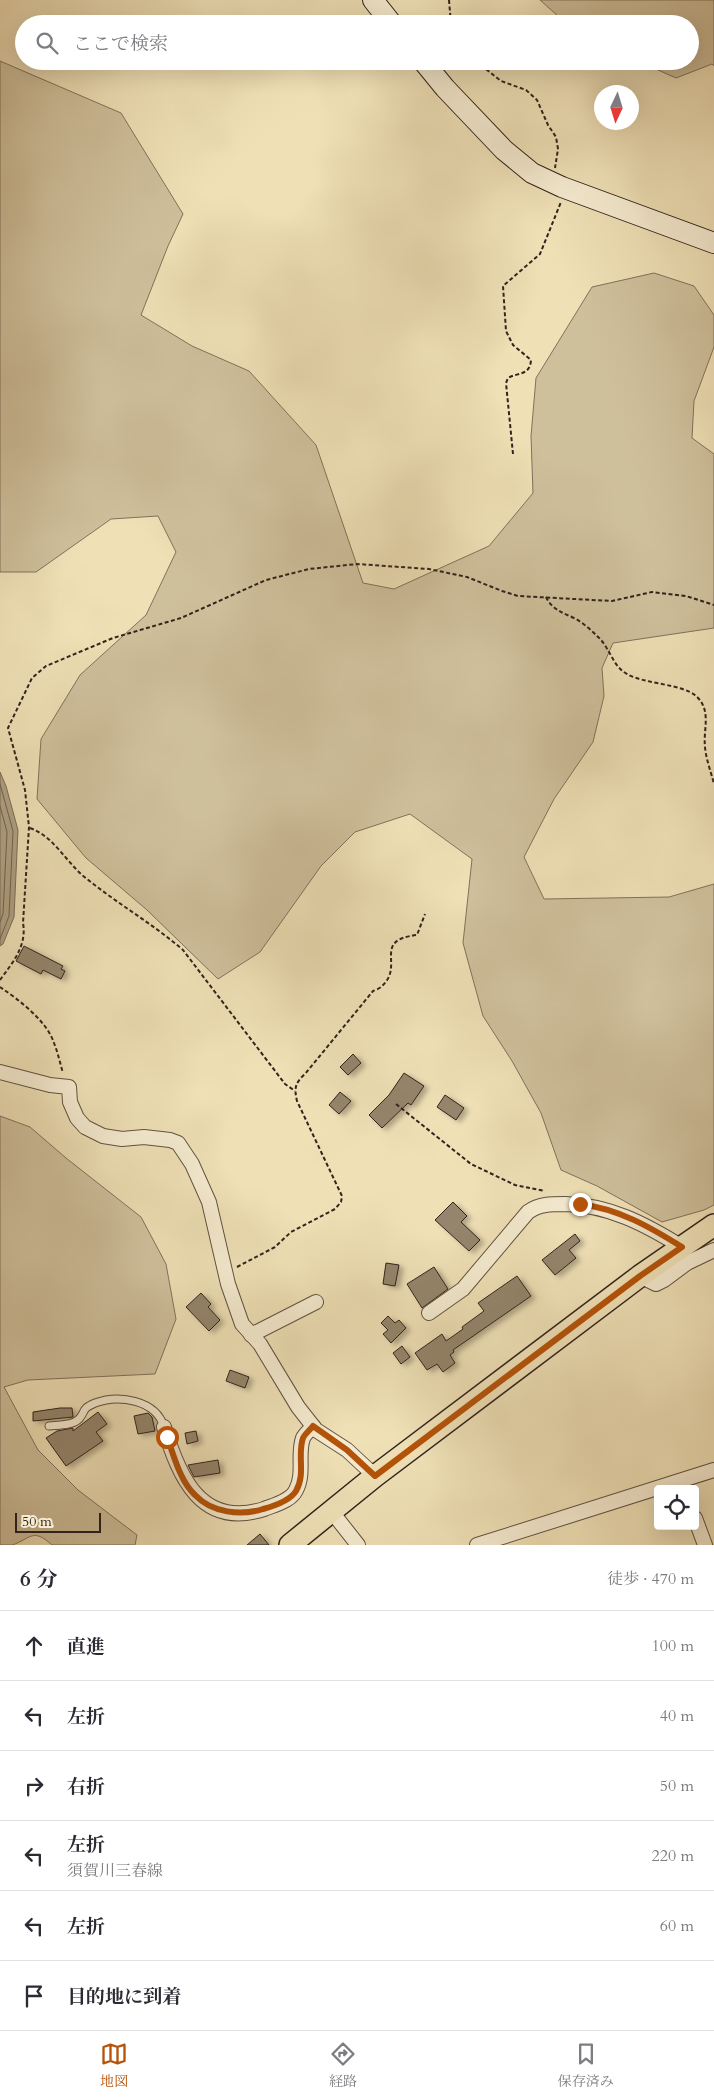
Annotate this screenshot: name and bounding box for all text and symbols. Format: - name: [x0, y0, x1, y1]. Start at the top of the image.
- search box: [15, 15, 699, 70]
- icon: search: [33, 29, 61, 57]
- text: ここで検索: [73, 31, 168, 57]
- north arrow: [594, 85, 639, 130]
- route end: [569, 1193, 592, 1216]
- route start: [156, 1426, 179, 1449]
- map controls: [654, 1485, 699, 1530]
- button: locate: [654, 1485, 699, 1530]
- scale bar: [15, 1510, 101, 1533]
- text: 50 m: [22, 1512, 52, 1531]
- text: 6 分: [20, 1565, 57, 1594]
- text: 徒歩 · 470 m: [607, 1568, 694, 1590]
- icon: ahead: [20, 1632, 48, 1660]
- text: 直進: [67, 1634, 105, 1660]
- text: 100 m: [652, 1635, 694, 1657]
- icon: left: [20, 1702, 48, 1730]
- text: 左折: [67, 1704, 105, 1730]
- text: 40 m: [660, 1705, 694, 1727]
- icon: right: [20, 1772, 48, 1800]
- text: 右折: [67, 1774, 105, 1800]
- text: 50 m: [660, 1775, 694, 1797]
- text: 左折: [67, 1832, 105, 1858]
- icon: left: [20, 1842, 48, 1870]
- text: 220 m: [652, 1845, 694, 1867]
- text: 須賀川三春線: [67, 1860, 163, 1882]
- icon: left: [20, 1912, 48, 1940]
- text: 左折: [67, 1914, 105, 1940]
- text: 60 m: [660, 1915, 694, 1937]
- icon: arrive: [20, 1982, 48, 2010]
- text: 目的地に到着: [67, 1984, 181, 2010]
- tab: 地図: [100, 2040, 128, 2091]
- tab: 経路: [329, 2040, 357, 2091]
- tab: 保存済み: [558, 2040, 614, 2091]

